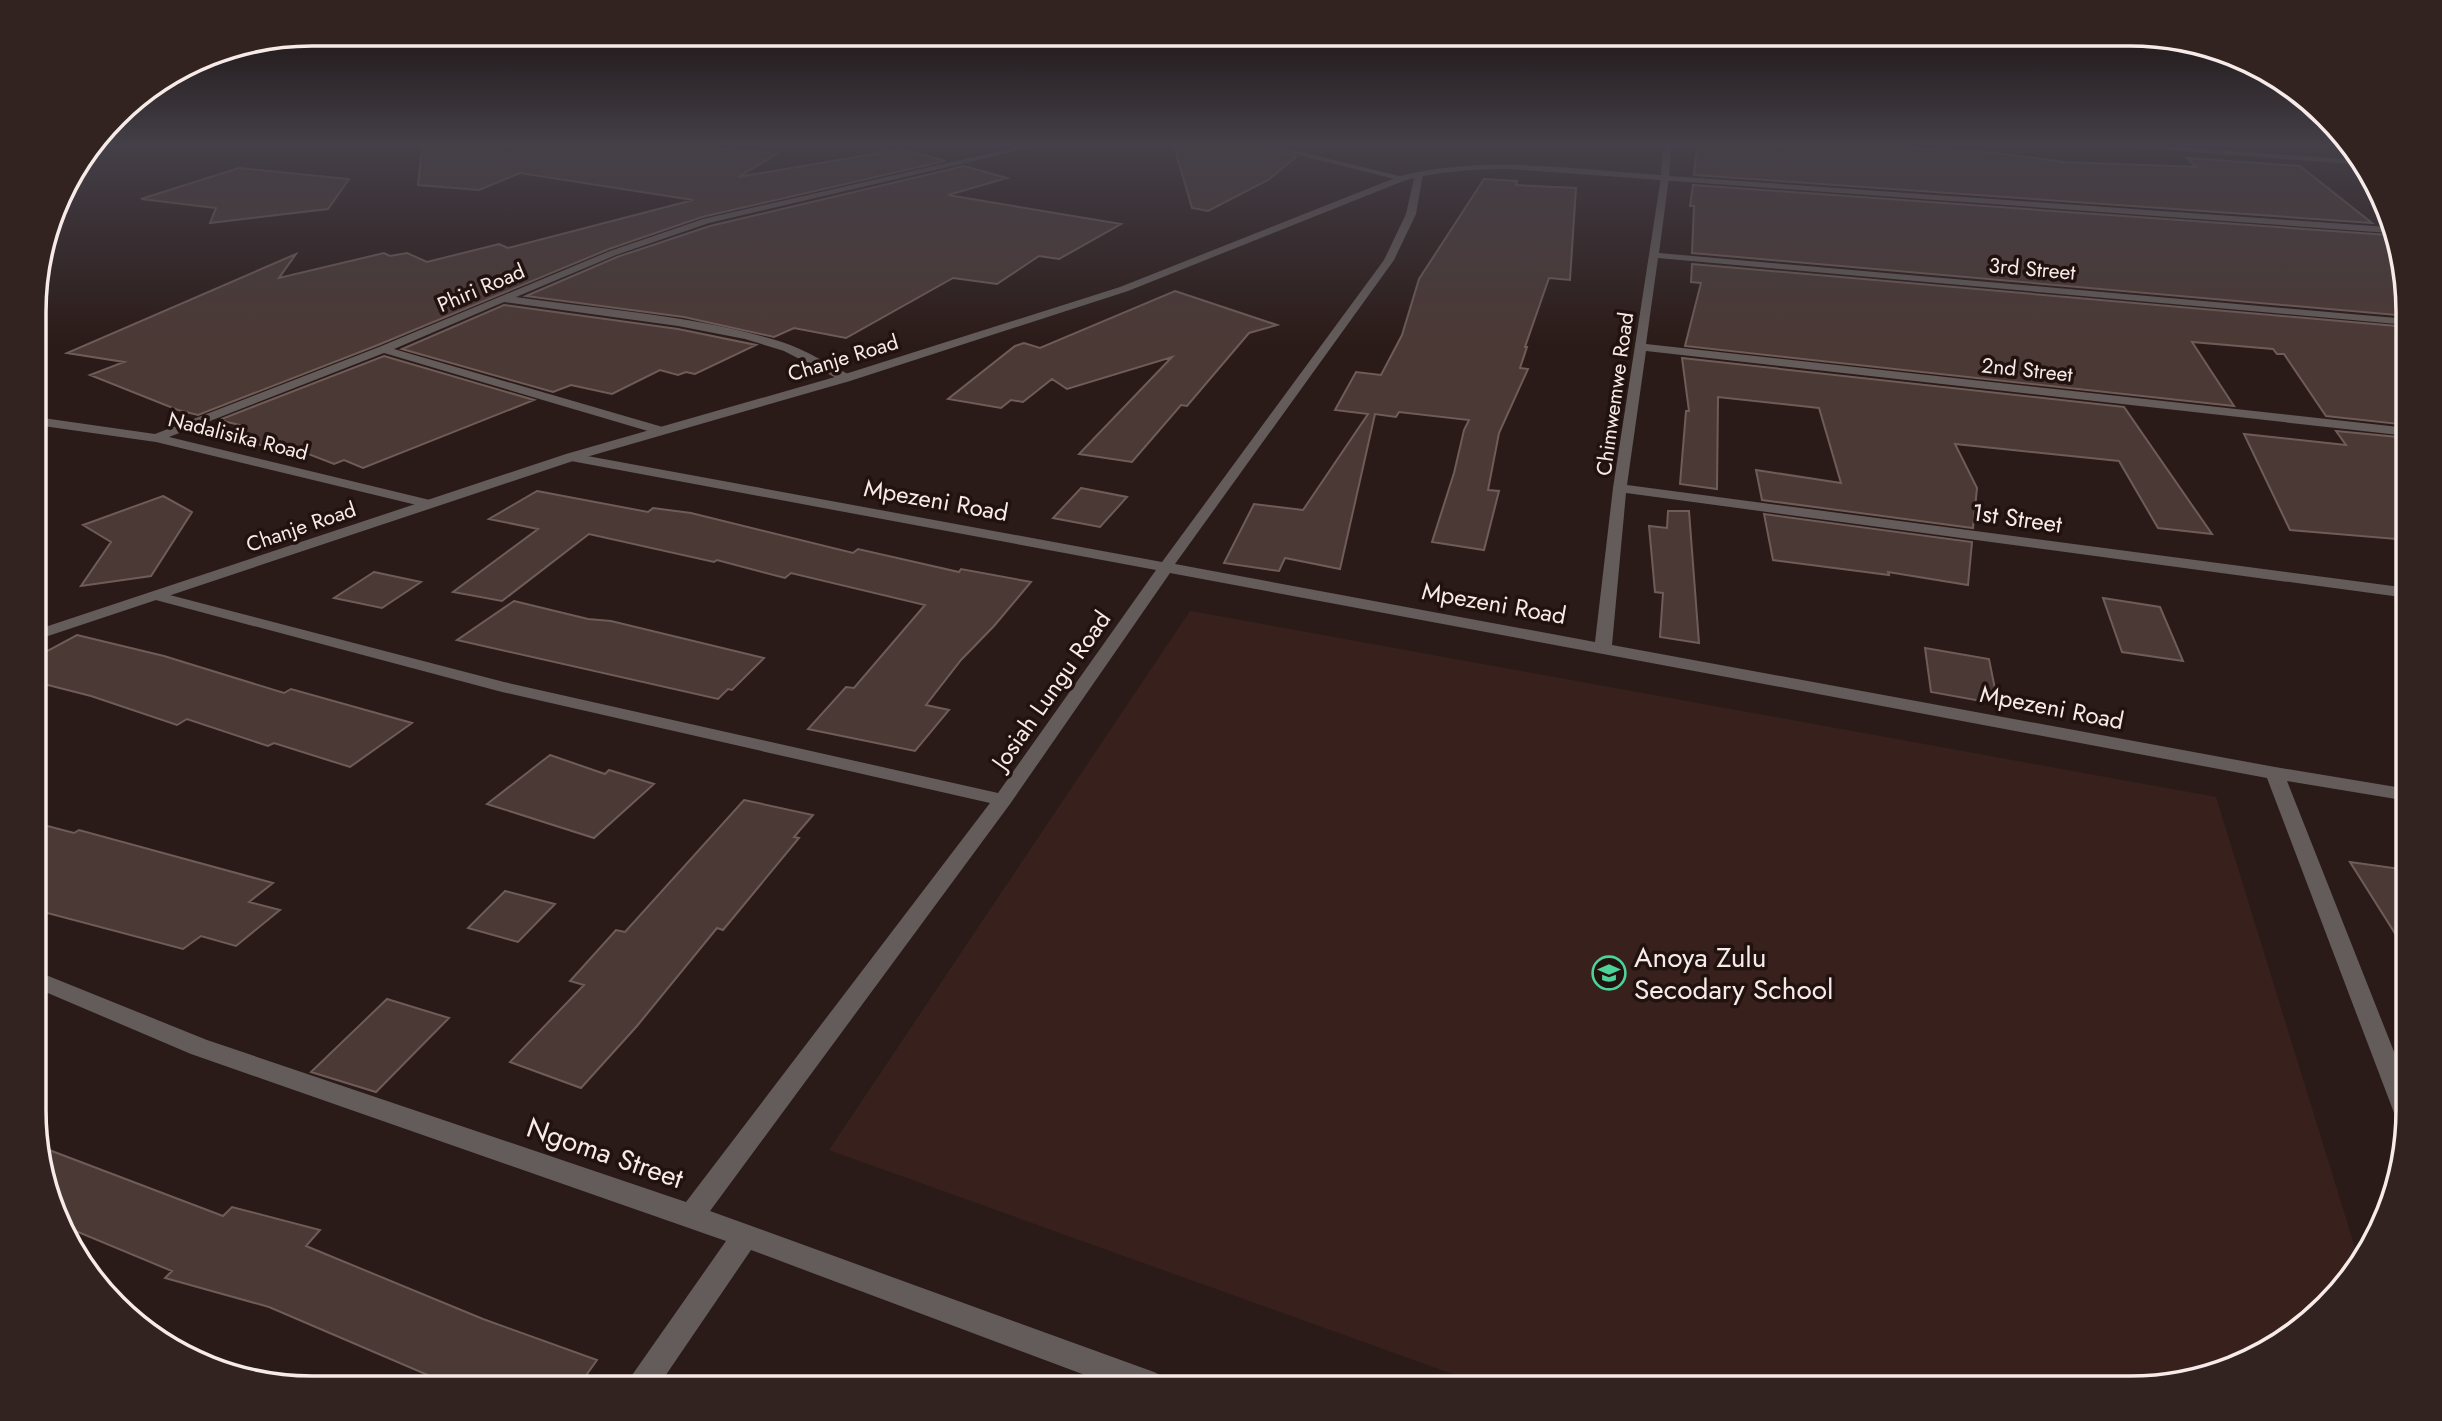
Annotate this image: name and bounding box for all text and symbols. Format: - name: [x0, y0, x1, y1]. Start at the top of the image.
- street label: 3rd Street: [1987, 250, 2077, 288]
- street label: Phiri Road: [433, 256, 529, 320]
- street label: Chimwemwe Road: [1589, 310, 1641, 478]
- street label: Chanje Road: [784, 327, 902, 389]
- street label: 2nd Street: [1980, 350, 2074, 390]
- street label: Nadalisika Road: [165, 404, 311, 468]
- street label: Mpezeni Road: [861, 470, 1011, 530]
- street label: Chanje Road: [242, 494, 360, 560]
- street label: 1st Street: [1970, 494, 2065, 542]
- street label: Mpezeni Road: [1419, 573, 1569, 633]
- street label: Josiah Lungu Road: [981, 603, 1119, 779]
- street label: Mpezeni Road: [1977, 676, 2127, 738]
- place label: Anoya Zulu Secodary School: [1634, 937, 1833, 1010]
- school or university icon: Anoya Zulu Secodary School: [1590, 954, 1628, 992]
- street label: Ngoma Street: [521, 1107, 689, 1199]

